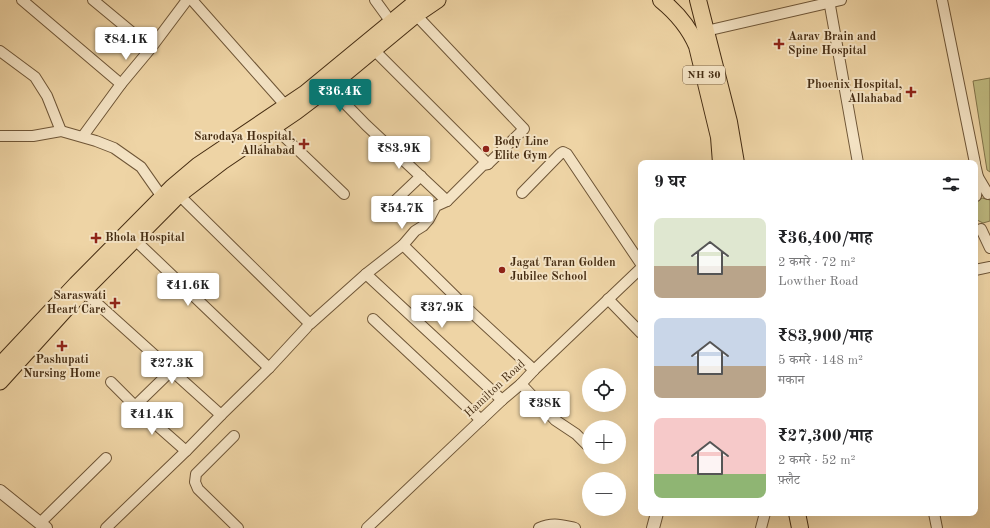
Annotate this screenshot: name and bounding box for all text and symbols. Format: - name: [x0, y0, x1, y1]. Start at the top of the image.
- pin: ₹84.1K: [93, 27, 159, 61]
- place label: Aarav Brain and Spine Hospital: [788, 31, 877, 57]
- text: ₹84.1K: [104, 33, 148, 46]
- marker: Aarav Brain and Spine Hospital: [773, 38, 785, 50]
- road number: NH 30: [683, 66, 725, 84]
- pin: ₹36.4K: [307, 79, 373, 113]
- place label: Phoenix Hospital, Allahabad: [807, 79, 903, 105]
- text: ₹36.4K: [318, 85, 362, 98]
- marker: Phoenix Hospital, Allahabad: [905, 86, 917, 98]
- place label: Sarodaya Hospital, Allahabad: [194, 131, 296, 157]
- pin: ₹83.9K: [366, 136, 432, 170]
- place label: Body Line Elite Gym: [494, 136, 549, 162]
- marker: Sarodaya Hospital, Allahabad: [298, 138, 310, 150]
- text: ₹83.9K: [377, 142, 421, 155]
- marker: Body Line Elite Gym: [481, 144, 491, 154]
- icon: filters: [940, 173, 962, 195]
- text: 9 घर: [654, 174, 686, 191]
- pin: ₹54.7K: [369, 196, 435, 230]
- text: ₹54.7K: [380, 202, 424, 215]
- text: ₹36,400/माह: [778, 230, 872, 247]
- marker: Bhola Hospital: [90, 232, 102, 244]
- place label: Bhola Hospital: [105, 232, 185, 244]
- icon: home: [686, 234, 734, 282]
- text: 2 कमरे · 72 m²: [778, 256, 855, 269]
- place label: Jagat Taran Golden Jubilee School: [510, 257, 616, 283]
- marker: Jagat Taran Golden Jubilee School: [497, 265, 507, 275]
- pin: ₹41.6K: [155, 273, 221, 307]
- text: Lowther Road: [778, 275, 859, 288]
- text: ₹41.6K: [166, 279, 210, 292]
- place label: Saraswati Heart Care: [47, 290, 106, 316]
- pin: ₹37.9K: [409, 295, 475, 329]
- marker: Saraswati Heart Care: [109, 297, 121, 309]
- text: ₹37.9K: [420, 301, 464, 314]
- text: ₹83,900/माह: [778, 328, 872, 345]
- icon: home: [686, 334, 734, 382]
- marker: Pashupati Nursing Home: [56, 340, 68, 352]
- pin: ₹27.3K: [139, 351, 205, 385]
- place label: Pashupati Nursing Home: [23, 354, 101, 380]
- text: 5 कमरे · 148 m²: [778, 354, 863, 367]
- text: ₹27.3K: [150, 357, 194, 370]
- street label: Hamilton Road: [462, 358, 528, 420]
- map controls: [582, 368, 626, 516]
- button: locate: [582, 368, 626, 412]
- text: मकान: [778, 374, 804, 387]
- pin: ₹38K: [521, 391, 569, 425]
- text: ₹38K: [529, 397, 561, 410]
- pin: ₹41.4K: [119, 402, 185, 436]
- text: ₹41.4K: [130, 408, 174, 421]
- button: +: [582, 420, 626, 464]
- text: ₹27,300/माह: [778, 428, 872, 445]
- icon: home: [686, 434, 734, 482]
- text: 2 कमरे · 52 m²: [778, 454, 855, 467]
- button: −: [582, 472, 626, 516]
- text: फ़्लैट: [778, 474, 800, 487]

